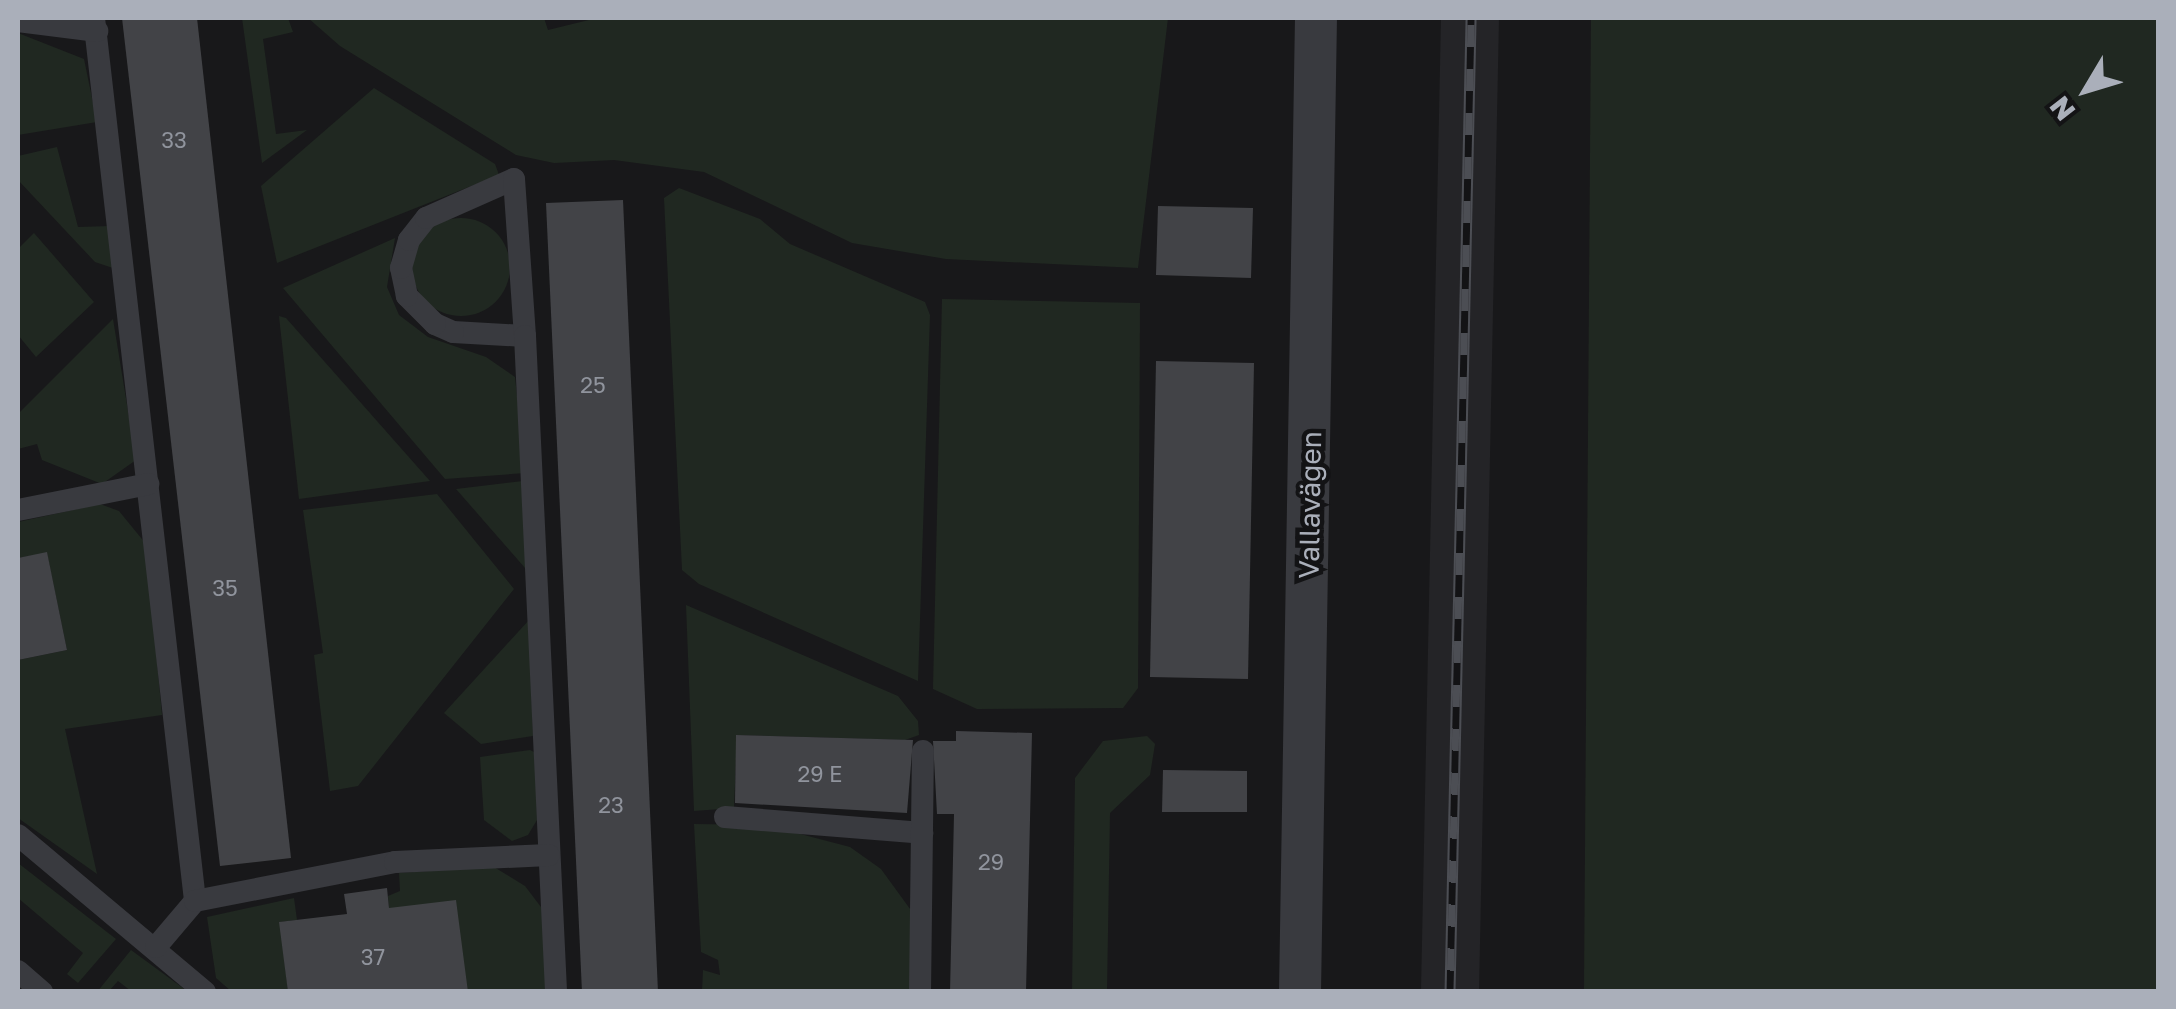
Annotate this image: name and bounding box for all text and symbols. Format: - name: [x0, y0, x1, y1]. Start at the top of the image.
- north arrow: [2036, 40, 2136, 140]
- text: N: [2042, 90, 2082, 127]
- house number: 33: [161, 127, 187, 153]
- house number: 25: [580, 372, 606, 398]
- street label: Vallavägen: [1292, 431, 1328, 579]
- house number: 35: [212, 575, 238, 601]
- house number: 29 E: [798, 761, 842, 787]
- house number: 23: [598, 792, 624, 818]
- house number: 29: [978, 849, 1004, 875]
- house number: 37: [361, 944, 385, 970]

